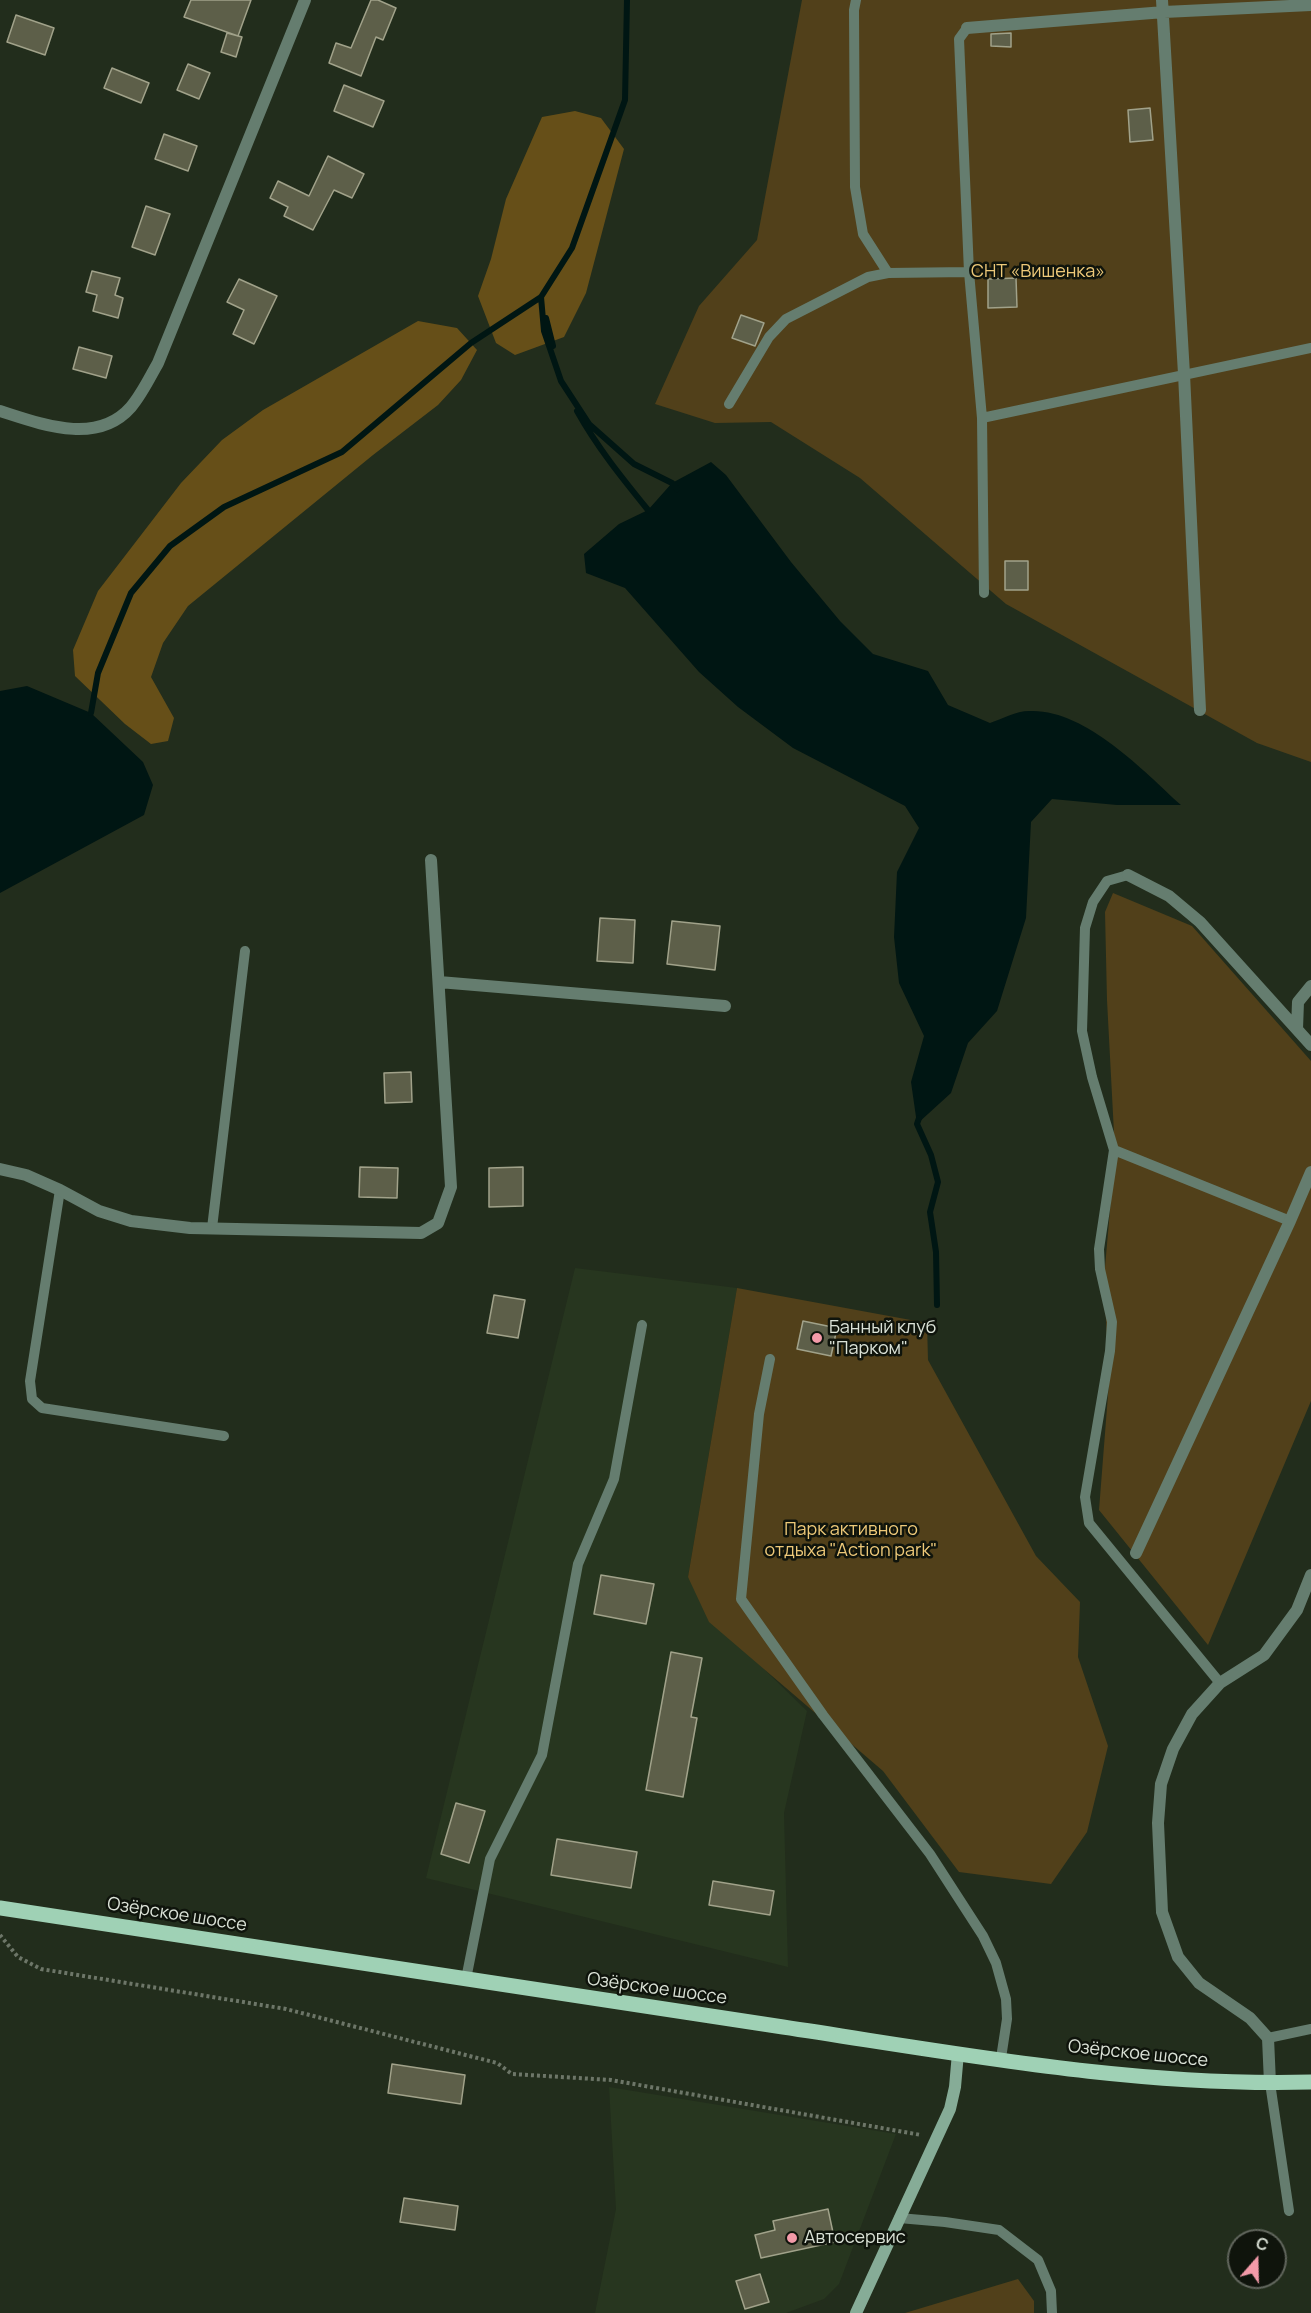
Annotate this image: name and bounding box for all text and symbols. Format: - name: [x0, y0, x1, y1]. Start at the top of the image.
- park label: СНТ «Вишенка»: [971, 261, 1105, 283]
- place label: Банный клуб "Парком": [829, 1317, 936, 1360]
- marker: Банный клуб "Парком": [810, 1331, 824, 1345]
- park label: Парк активного отдыха "Action park": [765, 1519, 937, 1562]
- street label: Озёрское шоссе: [106, 1893, 248, 1937]
- street label: Озёрское шоссе: [586, 1968, 728, 2010]
- street label: Озёрское шоссе: [1067, 2036, 1209, 2072]
- place label: Автосервис: [804, 2227, 906, 2249]
- north arrow: [1227, 2229, 1287, 2289]
- marker: Автосервис: [785, 2231, 799, 2245]
- text: С: [1253, 2232, 1272, 2256]

